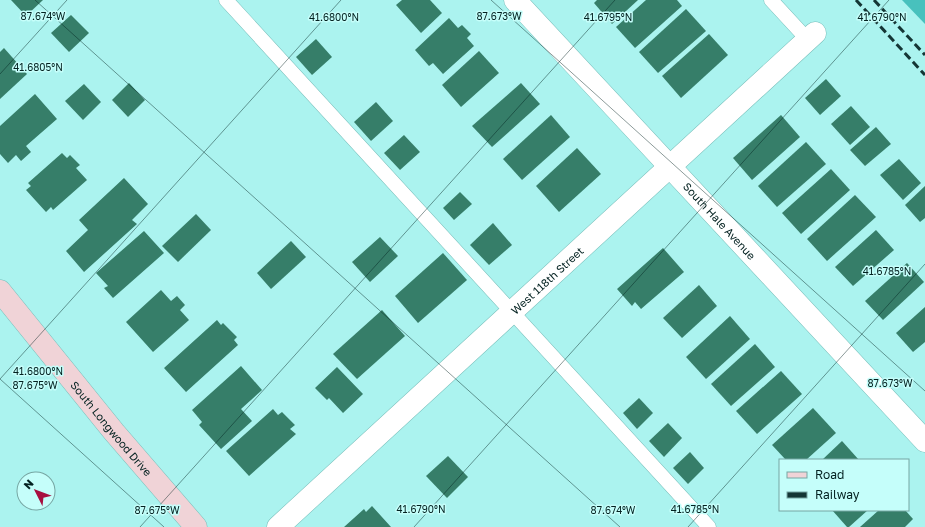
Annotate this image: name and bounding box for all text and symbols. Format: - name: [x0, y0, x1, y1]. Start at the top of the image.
- text: 87.674°W: [21, 10, 66, 22]
- text: 87.673°W: [476, 10, 522, 22]
- text: 41.6800°N: [309, 11, 359, 23]
- text: 41.6795°N: [584, 11, 632, 23]
- text: 41.6790°N: [857, 11, 907, 23]
- text: 41.6805°N: [13, 61, 63, 73]
- street label: South Hale Avenue: [681, 179, 759, 262]
- street label: West 118th Street: [508, 243, 585, 316]
- text: 41.6785°N: [863, 265, 911, 277]
- text: 41.6800°N: [13, 365, 63, 377]
- text: 87.673°W: [867, 377, 913, 389]
- street label: South Longwood Drive: [69, 378, 155, 478]
- text: 87.675°W: [12, 379, 58, 391]
- legend: [779, 459, 909, 511]
- text: Road: [815, 467, 844, 482]
- north arrow: [16, 471, 56, 511]
- text: N: [21, 477, 36, 491]
- text: Railway: [815, 487, 860, 502]
- text: 41.6790°N: [396, 503, 446, 515]
- text: 41.6785°N: [671, 503, 719, 515]
- text: 87.675°W: [134, 504, 180, 516]
- text: 87.674°W: [591, 504, 636, 516]

